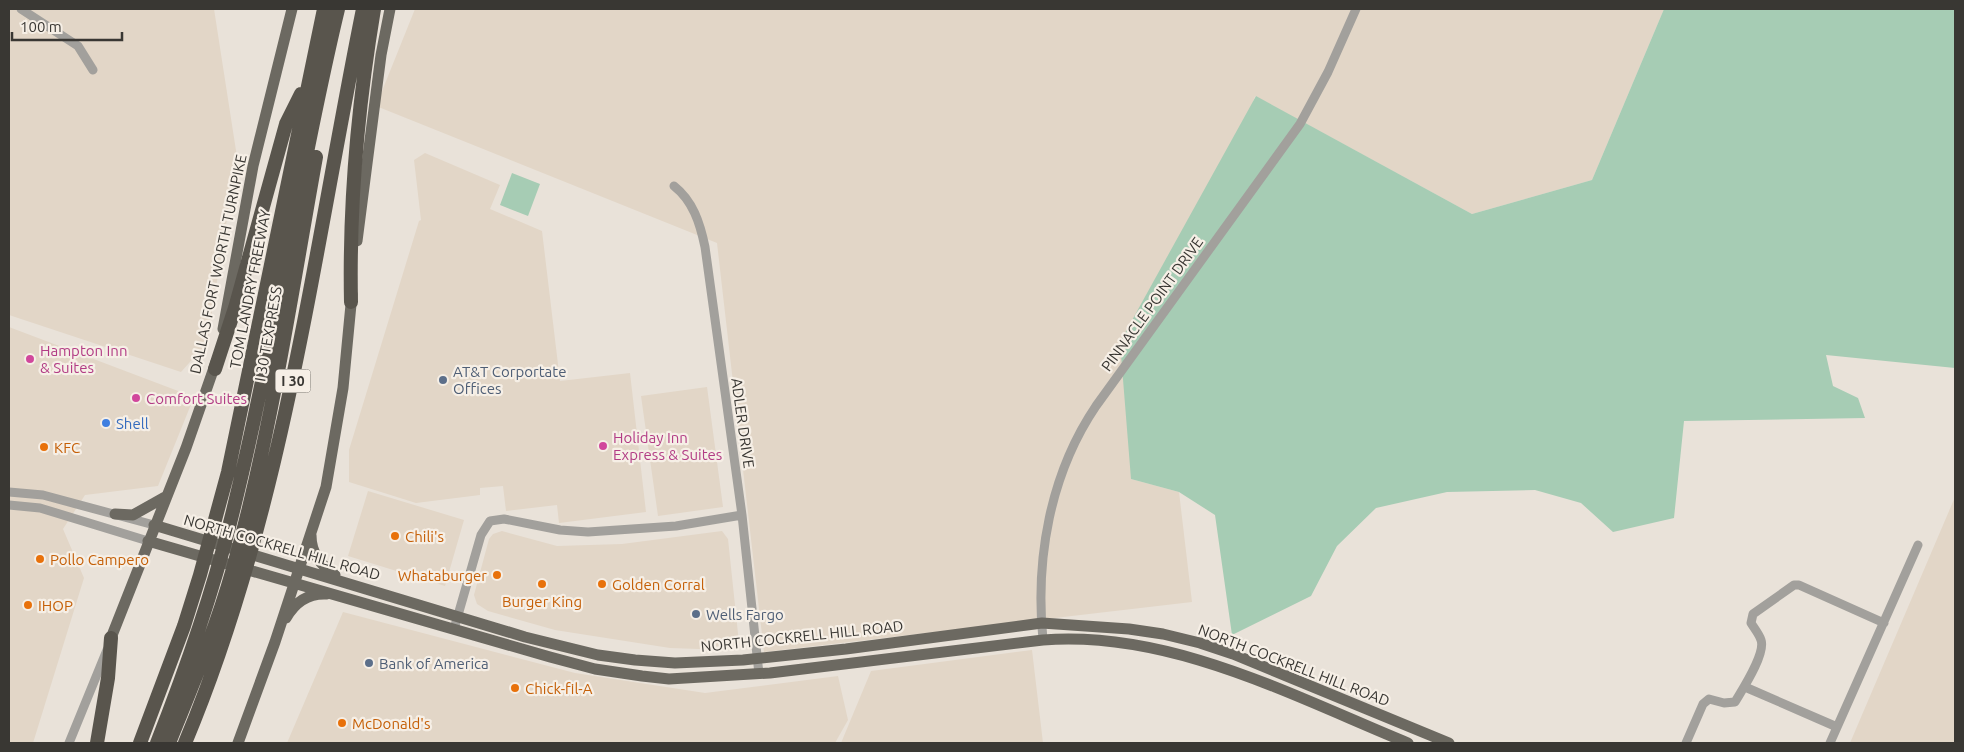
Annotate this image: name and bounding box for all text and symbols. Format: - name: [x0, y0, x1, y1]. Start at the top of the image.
- scale bar: [12, 10, 122, 42]
- text: 100 m: [20, 18, 62, 35]
- street label: DALLAS FORT WORTH TURNPIKE: [186, 153, 250, 375]
- street label: TOM LANDRY FREEWAY: [226, 208, 274, 370]
- street label: PINNACLE POINT DRIVE: [1098, 234, 1206, 374]
- street label: I 30 TEXPRESS: [251, 285, 285, 383]
- place label: Hampton Inn & Suites: [40, 342, 128, 376]
- marker: Hampton Inn & Suites: [24, 353, 36, 365]
- place label: AT&T Corportate Offices: [453, 363, 566, 397]
- road number: I 30: [276, 370, 310, 392]
- marker: AT&T Corportate Offices: [437, 374, 449, 386]
- street label: ADLER DRIVE: [728, 377, 758, 469]
- place label: Comfort Suites: [146, 390, 247, 407]
- marker: Comfort Suites: [130, 392, 142, 404]
- place label: Shell: [116, 415, 149, 432]
- marker: Shell: [100, 417, 112, 429]
- place label: Holiday Inn Express & Suites: [613, 429, 722, 463]
- place label: KFC: [54, 439, 80, 456]
- marker: Holiday Inn Express & Suites: [597, 440, 609, 452]
- marker: KFC: [38, 441, 50, 453]
- street label: NORTH COCKRELL HILL ROAD: [182, 511, 382, 583]
- place label: Chili's: [405, 528, 444, 545]
- marker: Chili's: [389, 530, 401, 542]
- place label: Pollo Campero: [50, 551, 149, 568]
- marker: Pollo Campero: [34, 553, 46, 565]
- place label: Whataburger: [398, 567, 487, 584]
- marker: Whataburger: [491, 569, 503, 581]
- place label: Golden Corral: [612, 576, 705, 593]
- marker: Burger King: [536, 578, 548, 590]
- marker: Golden Corral: [596, 578, 608, 590]
- place label: Burger King: [502, 593, 582, 610]
- place label: IHOP: [38, 597, 73, 614]
- marker: IHOP: [22, 599, 34, 611]
- place label: Wells Fargo: [706, 606, 784, 623]
- marker: Wells Fargo: [690, 608, 702, 620]
- street label: NORTH COCKRELL HILL ROAD: [700, 617, 904, 655]
- street label: NORTH COCKRELL HILL ROAD: [1196, 621, 1392, 709]
- place label: Bank of America: [379, 655, 489, 672]
- marker: Bank of America: [363, 657, 375, 669]
- place label: Chick-fil-A: [525, 680, 593, 697]
- marker: Chick-fil-A: [509, 682, 521, 694]
- place label: McDonald's: [352, 715, 430, 732]
- marker: McDonald's: [336, 717, 348, 729]

